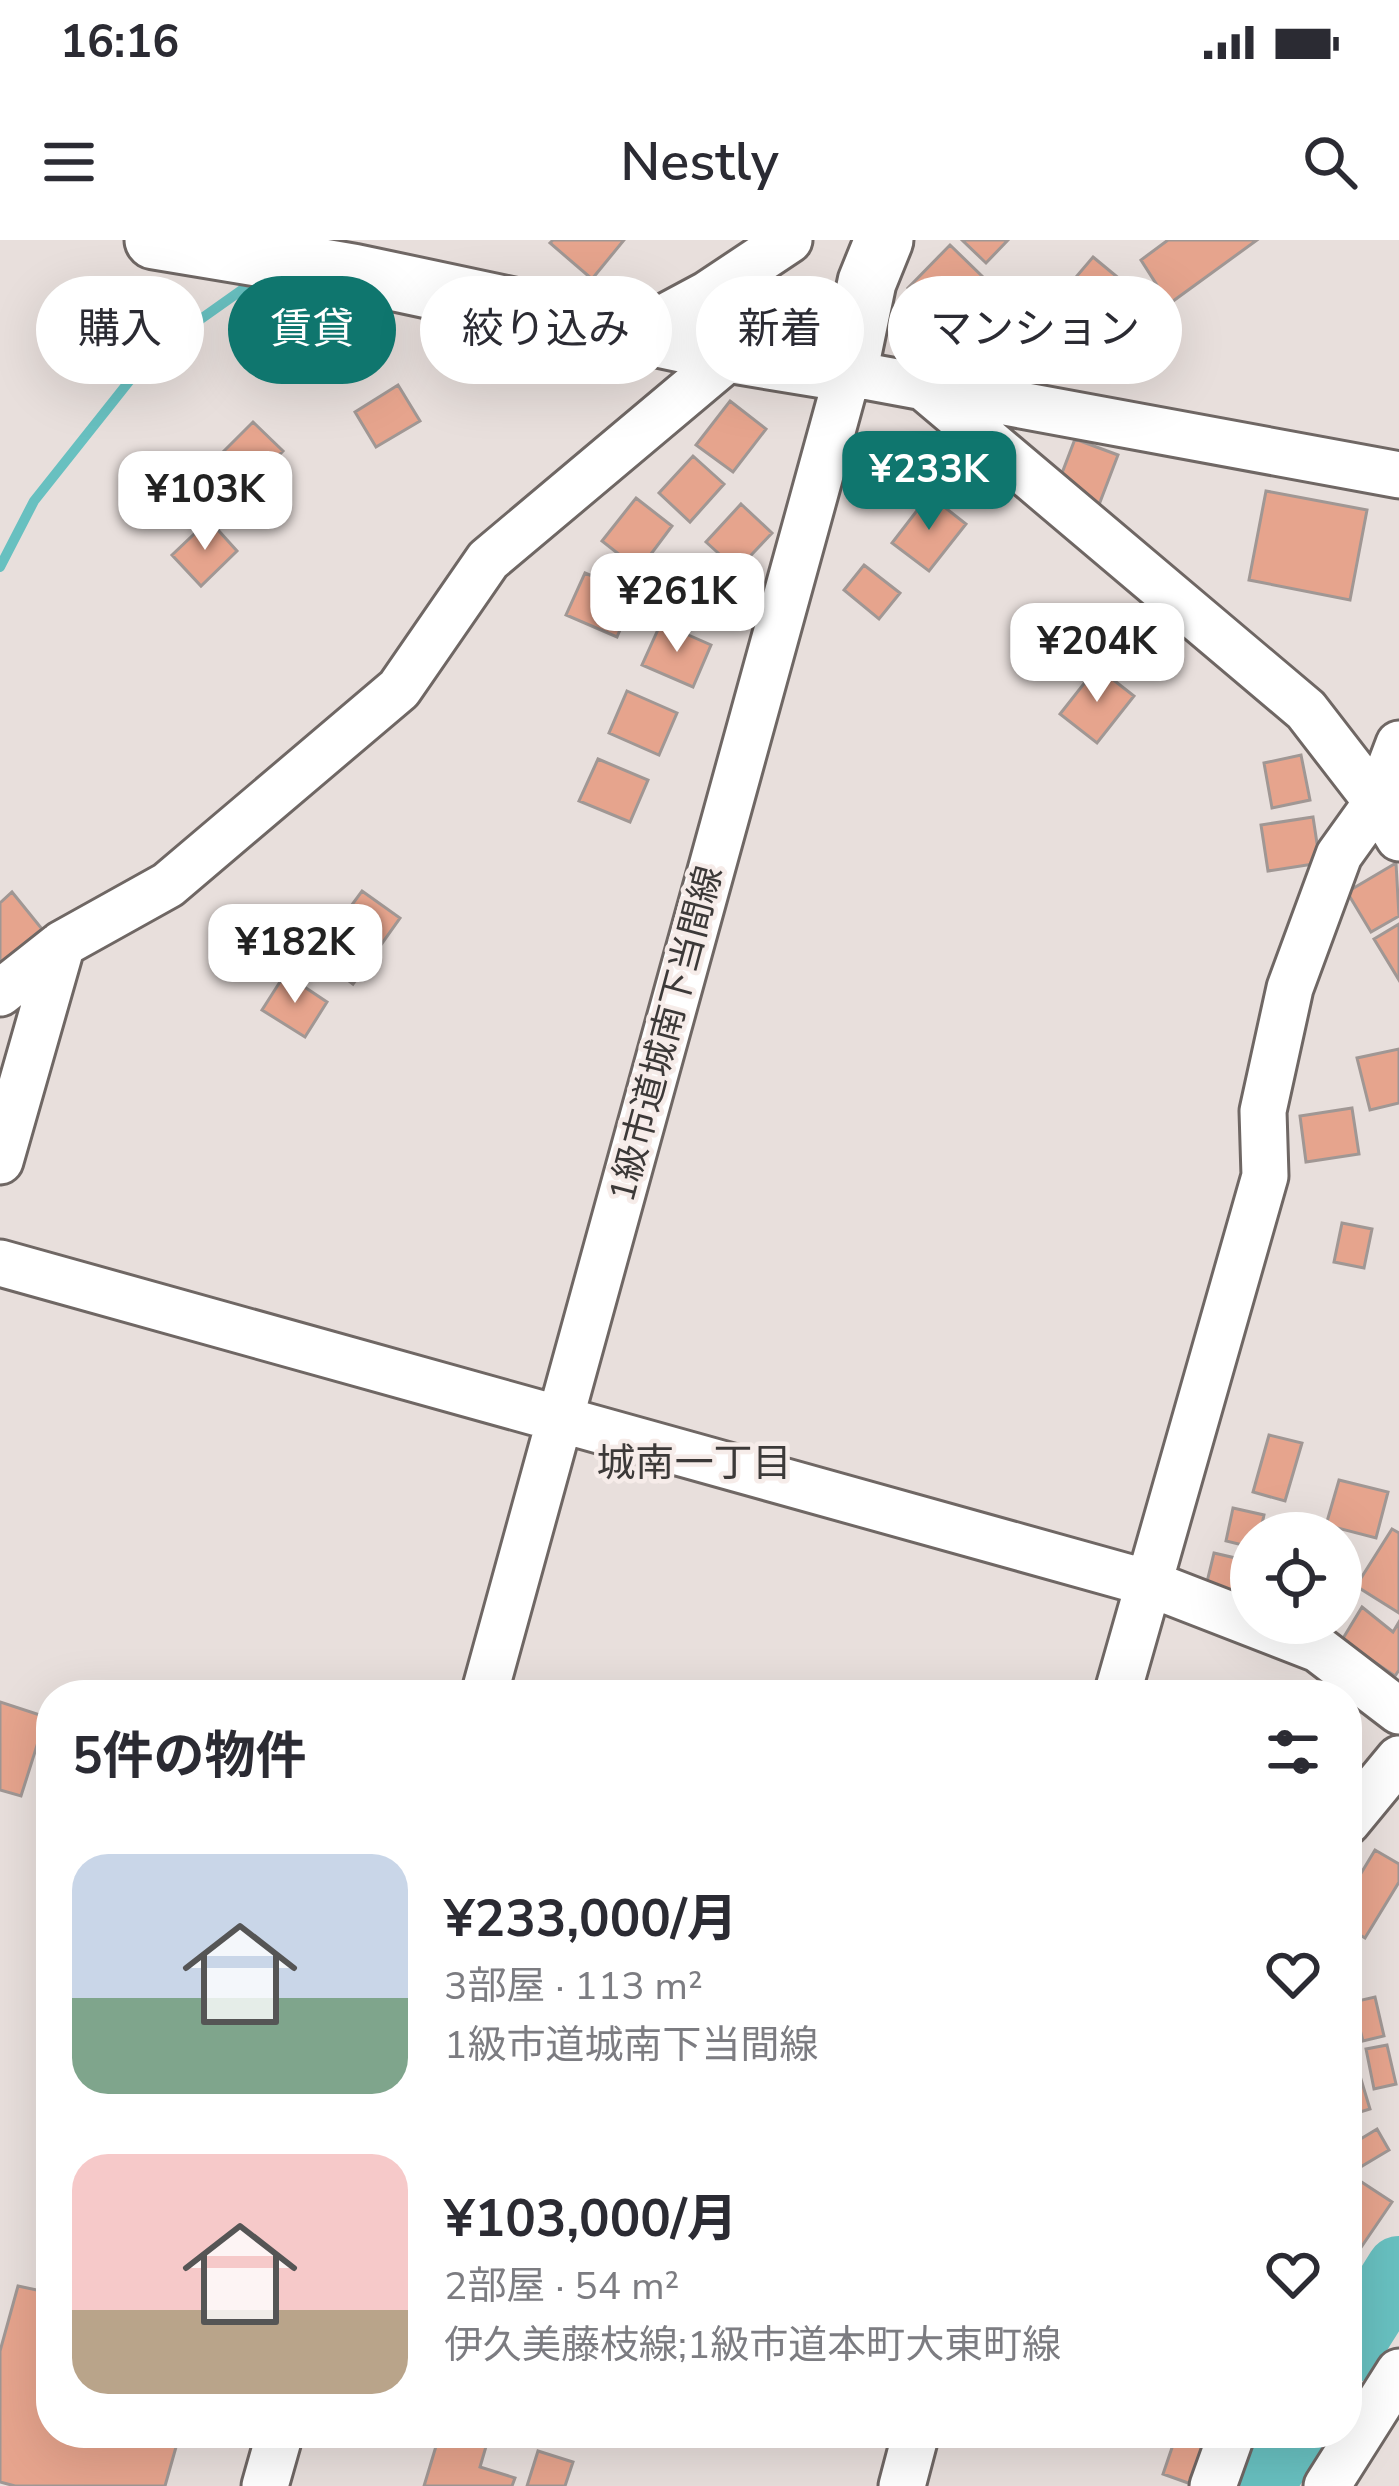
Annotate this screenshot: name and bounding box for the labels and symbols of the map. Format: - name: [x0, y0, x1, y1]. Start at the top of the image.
- pin: ¥233K: [845, 431, 1013, 533]
- pin: ¥103K: [121, 451, 289, 553]
- pin: ¥261K: [593, 553, 761, 655]
- pin: ¥204K: [1013, 603, 1181, 705]
- street label: 1級市道城南下当間線: [598, 861, 734, 1207]
- pin: ¥182K: [211, 904, 379, 1006]
- district label: 城南一丁目: [596, 1437, 792, 1490]

